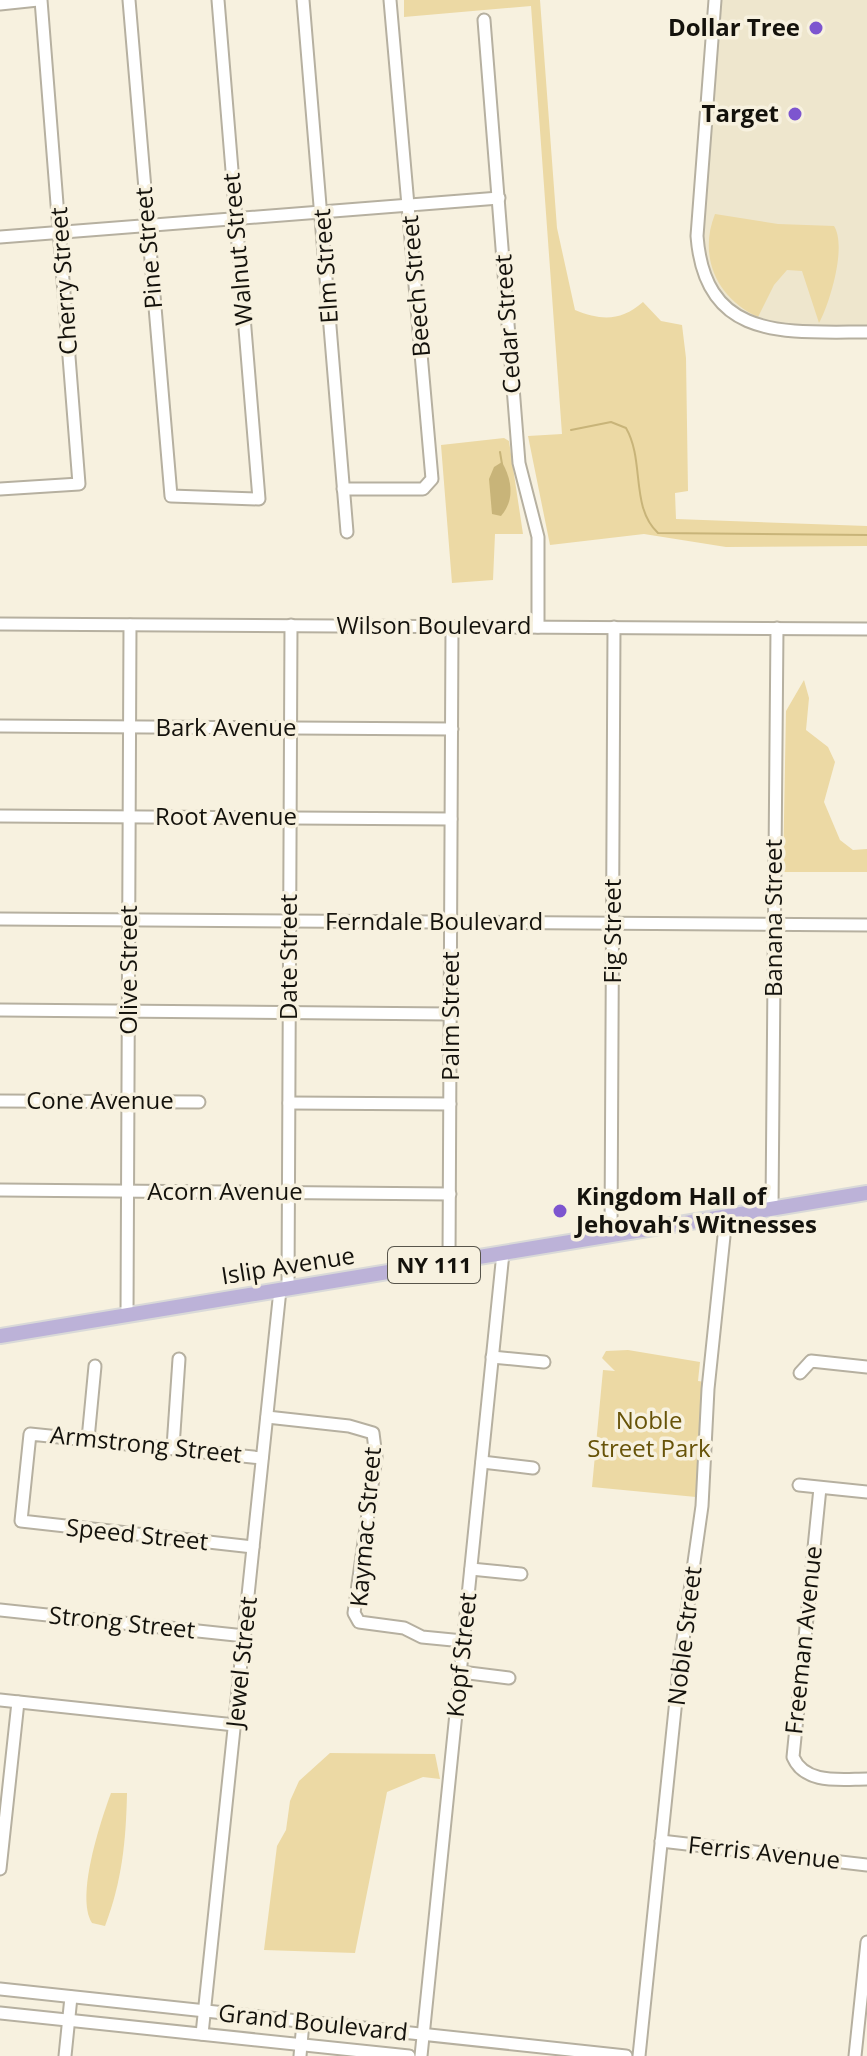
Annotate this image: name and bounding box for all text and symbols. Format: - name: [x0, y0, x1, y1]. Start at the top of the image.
- place label: Dollar Tree: [668, 10, 800, 43]
- marker: Dollar Tree: [807, 19, 825, 37]
- place label: Target: [702, 96, 779, 129]
- marker: Target: [786, 105, 804, 123]
- street label: Walnut Street: [213, 172, 260, 327]
- street label: Pine Street: [126, 186, 169, 310]
- street label: Cherry Street: [41, 206, 84, 356]
- street label: Elm Street: [304, 208, 345, 325]
- street label: Beech Street: [392, 214, 437, 358]
- street label: Cedar Street: [485, 253, 528, 395]
- street label: Wilson Boulevard: [336, 608, 532, 641]
- street label: Bark Avenue: [155, 710, 297, 743]
- street label: Root Avenue: [155, 799, 297, 832]
- street label: Banana Street: [756, 839, 789, 997]
- street label: Fig Street: [595, 879, 628, 983]
- street label: Date Street: [271, 894, 304, 1020]
- street label: Ferndale Boulevard: [325, 904, 543, 937]
- street label: Olive Street: [111, 905, 144, 1035]
- street label: Palm Street: [433, 951, 466, 1081]
- street label: Cone Avenue: [26, 1083, 174, 1116]
- street label: Acorn Avenue: [147, 1174, 303, 1207]
- place label: Kingdom Hall of Jehovah’s Witnesses: [574, 1179, 817, 1240]
- marker: Kingdom Hall of Jehovah’s Witnesses: [551, 1202, 569, 1220]
- street label: Islip Avenue: [219, 1238, 357, 1291]
- road number: NY 111: [388, 1247, 480, 1283]
- park label: Noble Street Park: [587, 1403, 711, 1464]
- street label: Armstrong Street: [49, 1417, 244, 1470]
- street label: Kaymac Street: [341, 1446, 388, 1608]
- street label: Speed Street: [64, 1510, 210, 1557]
- street label: Freeman Avenue: [776, 1544, 829, 1736]
- street label: Noble Street: [659, 1564, 708, 1707]
- street label: Kopf Street: [438, 1591, 483, 1719]
- street label: Jewel Street: [217, 1595, 264, 1731]
- street label: Strong Street: [47, 1597, 197, 1646]
- street label: Ferris Avenue: [686, 1827, 842, 1876]
- street label: Grand Boulevard: [217, 1995, 409, 2048]

